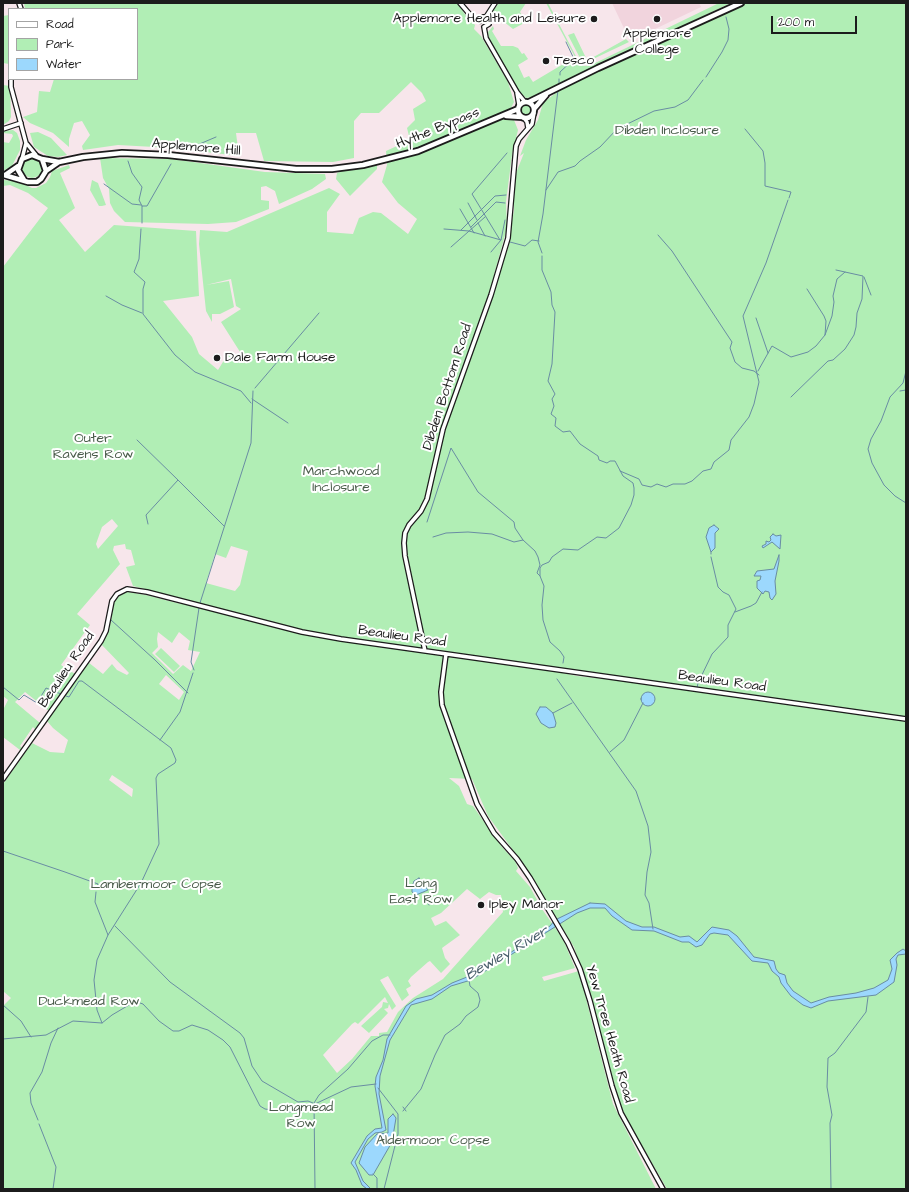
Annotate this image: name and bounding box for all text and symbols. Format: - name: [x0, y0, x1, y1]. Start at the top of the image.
- legend: [8, 8, 138, 80]
- scale bar: [773, 8, 859, 34]
- place label: Applemore Health and Leisure: [393, 11, 586, 27]
- marker: Applemore Health and Leisure: [589, 14, 599, 24]
- marker: Applemore College: [652, 14, 662, 24]
- text: 200 m: [778, 14, 814, 31]
- text: Road: [46, 16, 74, 33]
- place label: Applemore College: [623, 26, 691, 58]
- text: Park: [46, 36, 74, 53]
- place label: Tesco: [554, 53, 594, 69]
- text: Water: [46, 56, 81, 73]
- marker: Tesco: [541, 56, 551, 66]
- street label: Hythe Bypass: [394, 105, 482, 153]
- park label: Dibden Inclosure: [615, 123, 719, 139]
- street label: Applemore Hill: [151, 136, 241, 160]
- street label: Dibden Bottom Road: [420, 322, 476, 452]
- place label: Dale Farm House: [225, 350, 336, 366]
- marker: Dale Farm House: [212, 353, 222, 363]
- park label: Outer Ravens Row: [53, 431, 133, 464]
- park label: Marchwood Inclosure: [303, 464, 379, 496]
- street label: Beaulieu Road: [357, 623, 447, 651]
- street label: Beaulieu Road: [35, 629, 99, 711]
- street label: Beaulieu Road: [677, 668, 767, 696]
- park label: Long East Row: [390, 876, 452, 908]
- park label: Lambermoor Copse: [90, 877, 222, 893]
- place label: Ipley Manor: [489, 897, 563, 913]
- marker: Ipley Manor: [476, 900, 486, 910]
- water label: Bewley River: [462, 923, 552, 985]
- street label: Yew Tree Heath Road: [581, 963, 637, 1105]
- park label: Duckmead Row: [38, 994, 140, 1010]
- park label: Longmead Row: [269, 1100, 333, 1132]
- park label: Aldermoor Copse: [376, 1133, 490, 1149]

